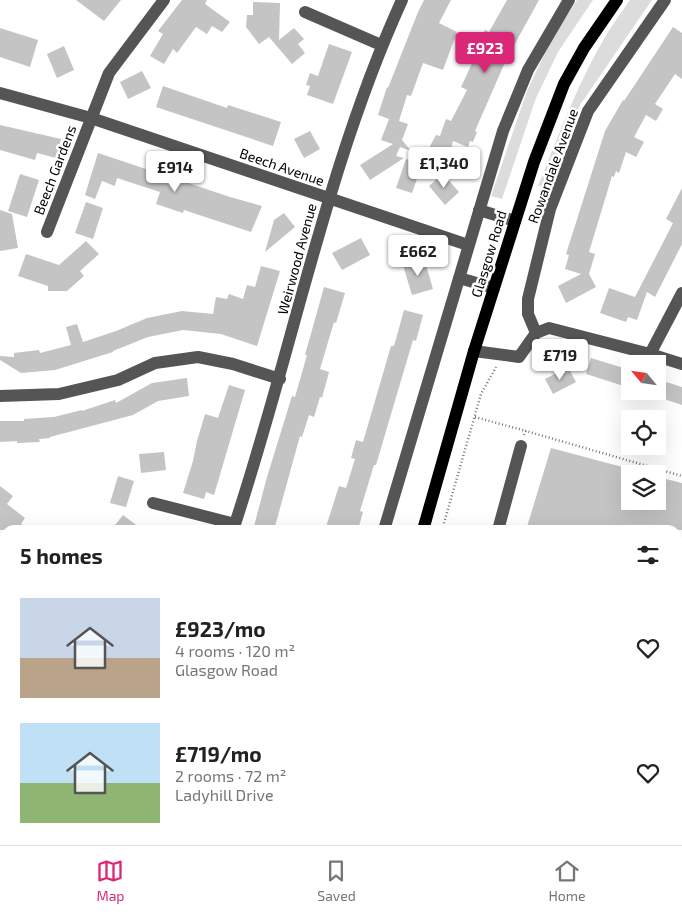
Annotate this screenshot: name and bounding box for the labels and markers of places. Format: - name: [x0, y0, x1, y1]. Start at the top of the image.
- pin: £923: [455, 32, 515, 74]
- pin: £1,340: [403, 146, 485, 189]
- pin: £914: [145, 150, 205, 193]
- pin: £662: [388, 234, 448, 277]
- pin: £719: [530, 338, 590, 381]

